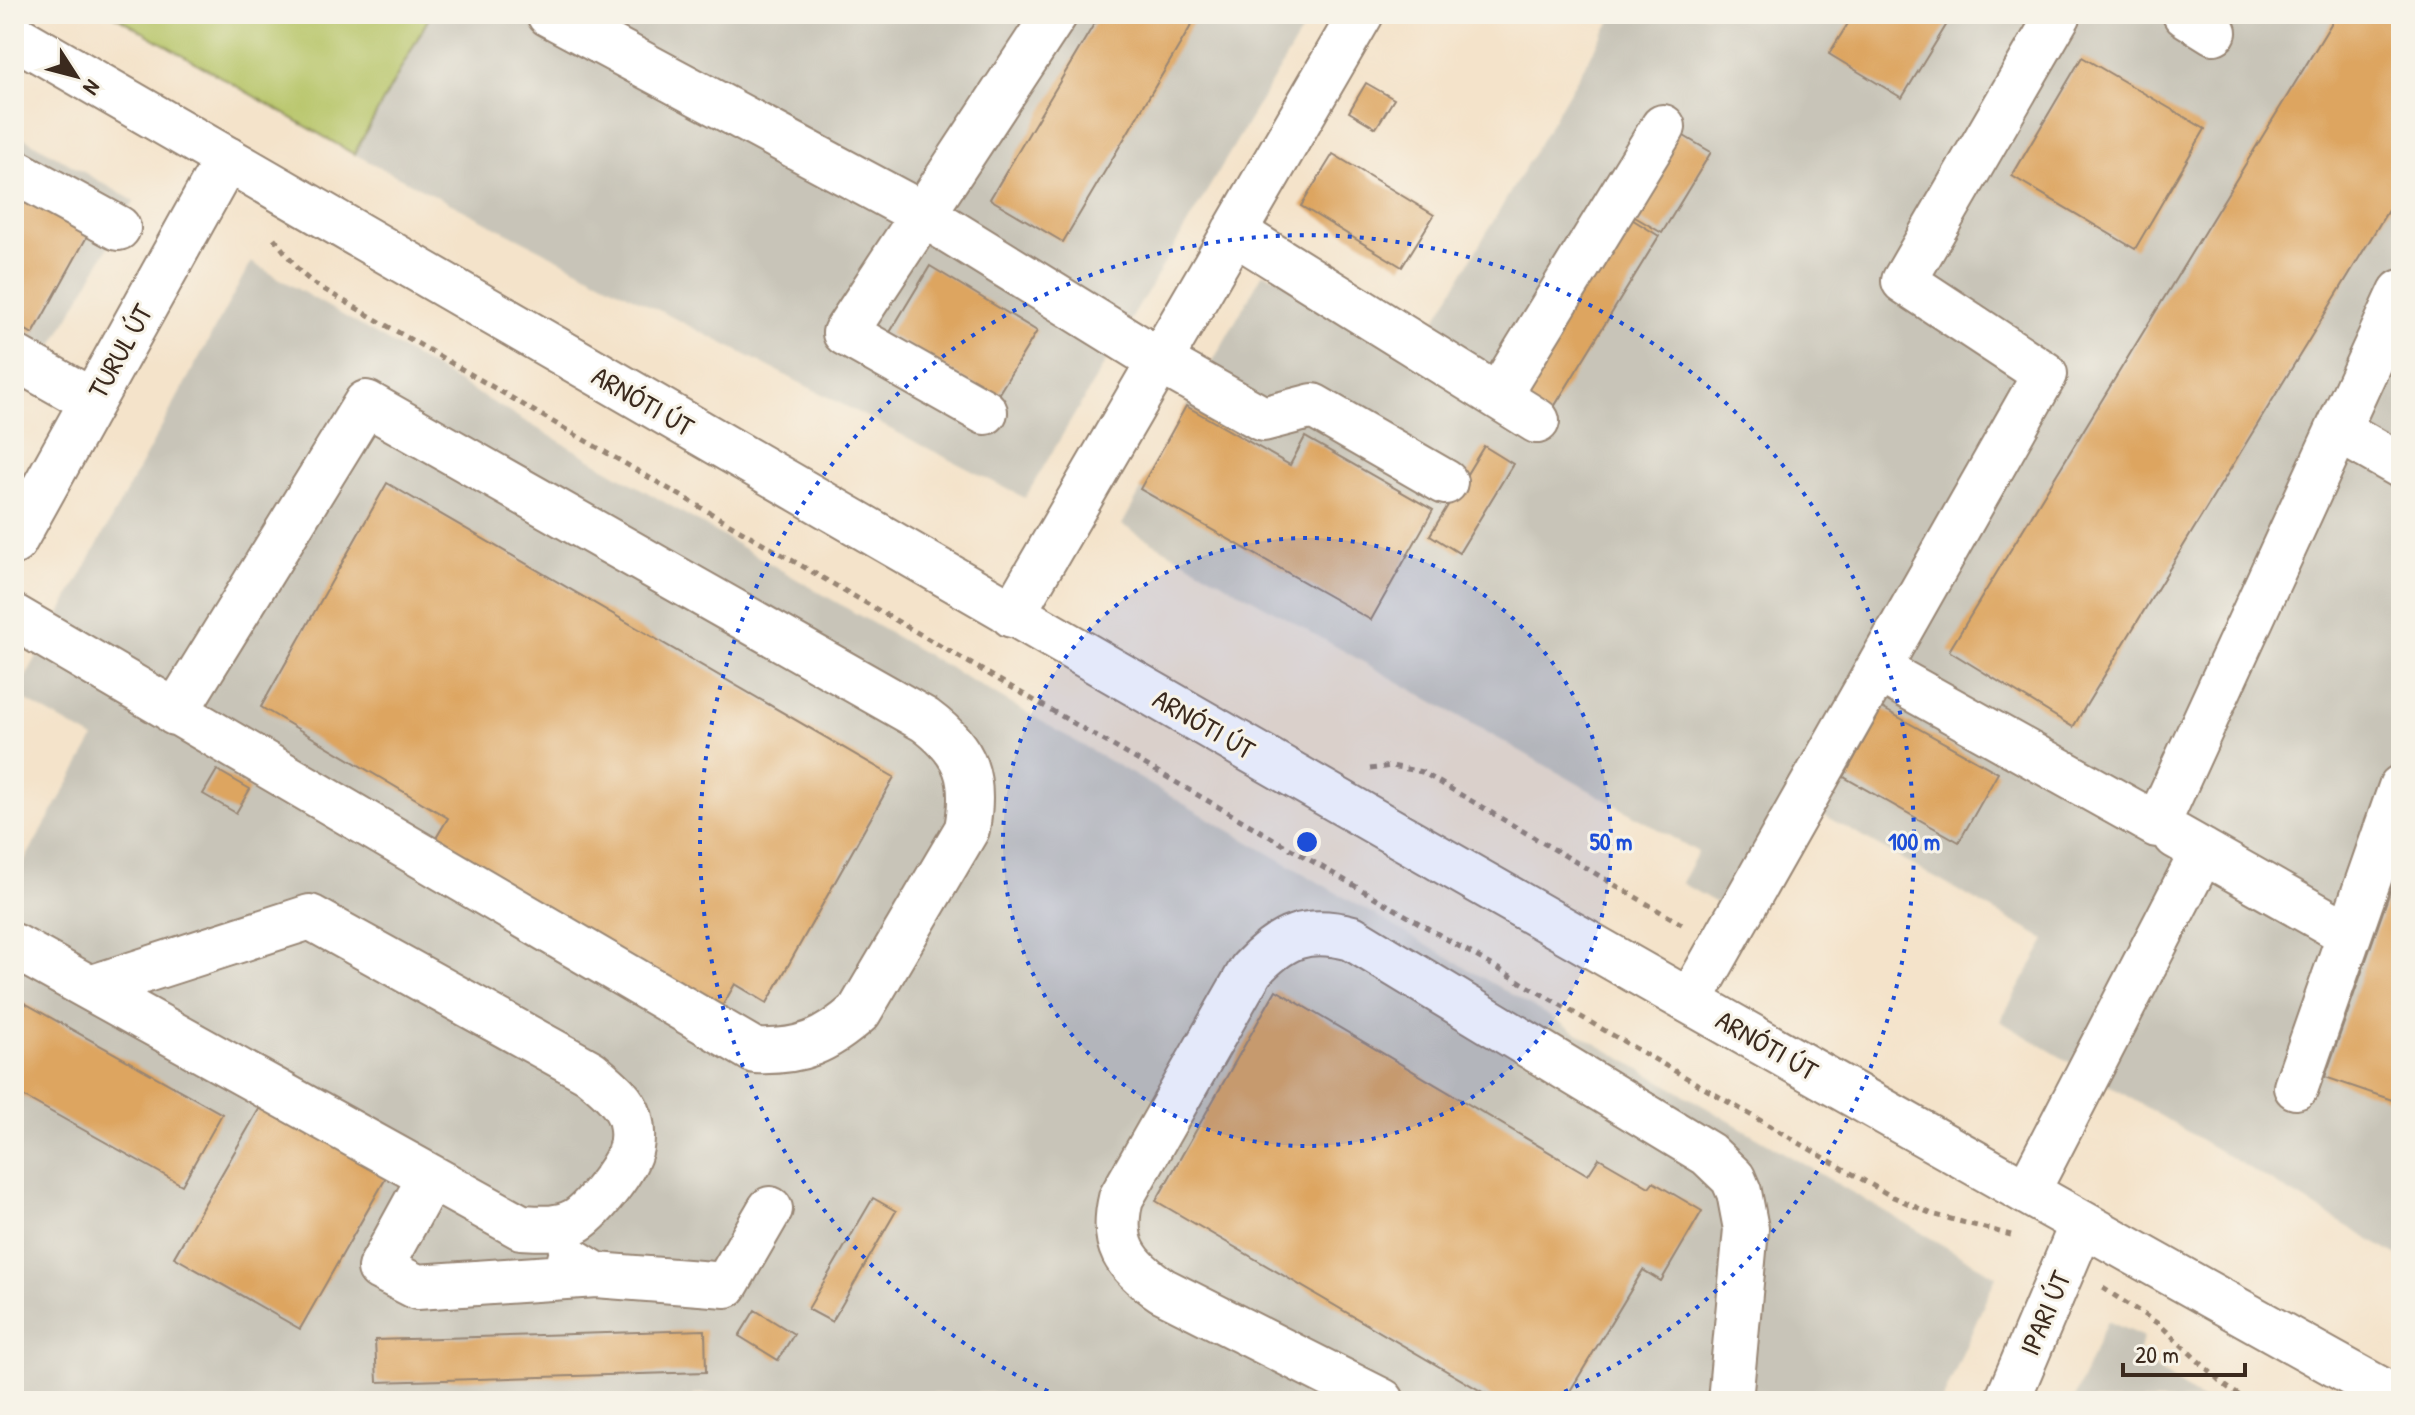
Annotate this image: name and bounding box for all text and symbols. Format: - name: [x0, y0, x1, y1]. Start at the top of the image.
- north arrow: [36, 36, 116, 116]
- text: N: [76, 74, 108, 102]
- street label: TURUL ÚT: [79, 296, 162, 405]
- street label: ARNÓTI ÚT: [585, 357, 702, 446]
- street label: ARNÓTI ÚT: [1146, 680, 1263, 769]
- text: 50 m: [1590, 825, 1632, 857]
- text: 100 m: [1888, 825, 1940, 857]
- centre of rings: [1293, 828, 1321, 856]
- street label: ARNÓTI ÚT: [1709, 1001, 1826, 1090]
- street label: IPARI ÚT: [2010, 1264, 2080, 1361]
- scale bar: [2123, 1327, 2245, 1377]
- text: 20 m: [2135, 1338, 2179, 1370]

